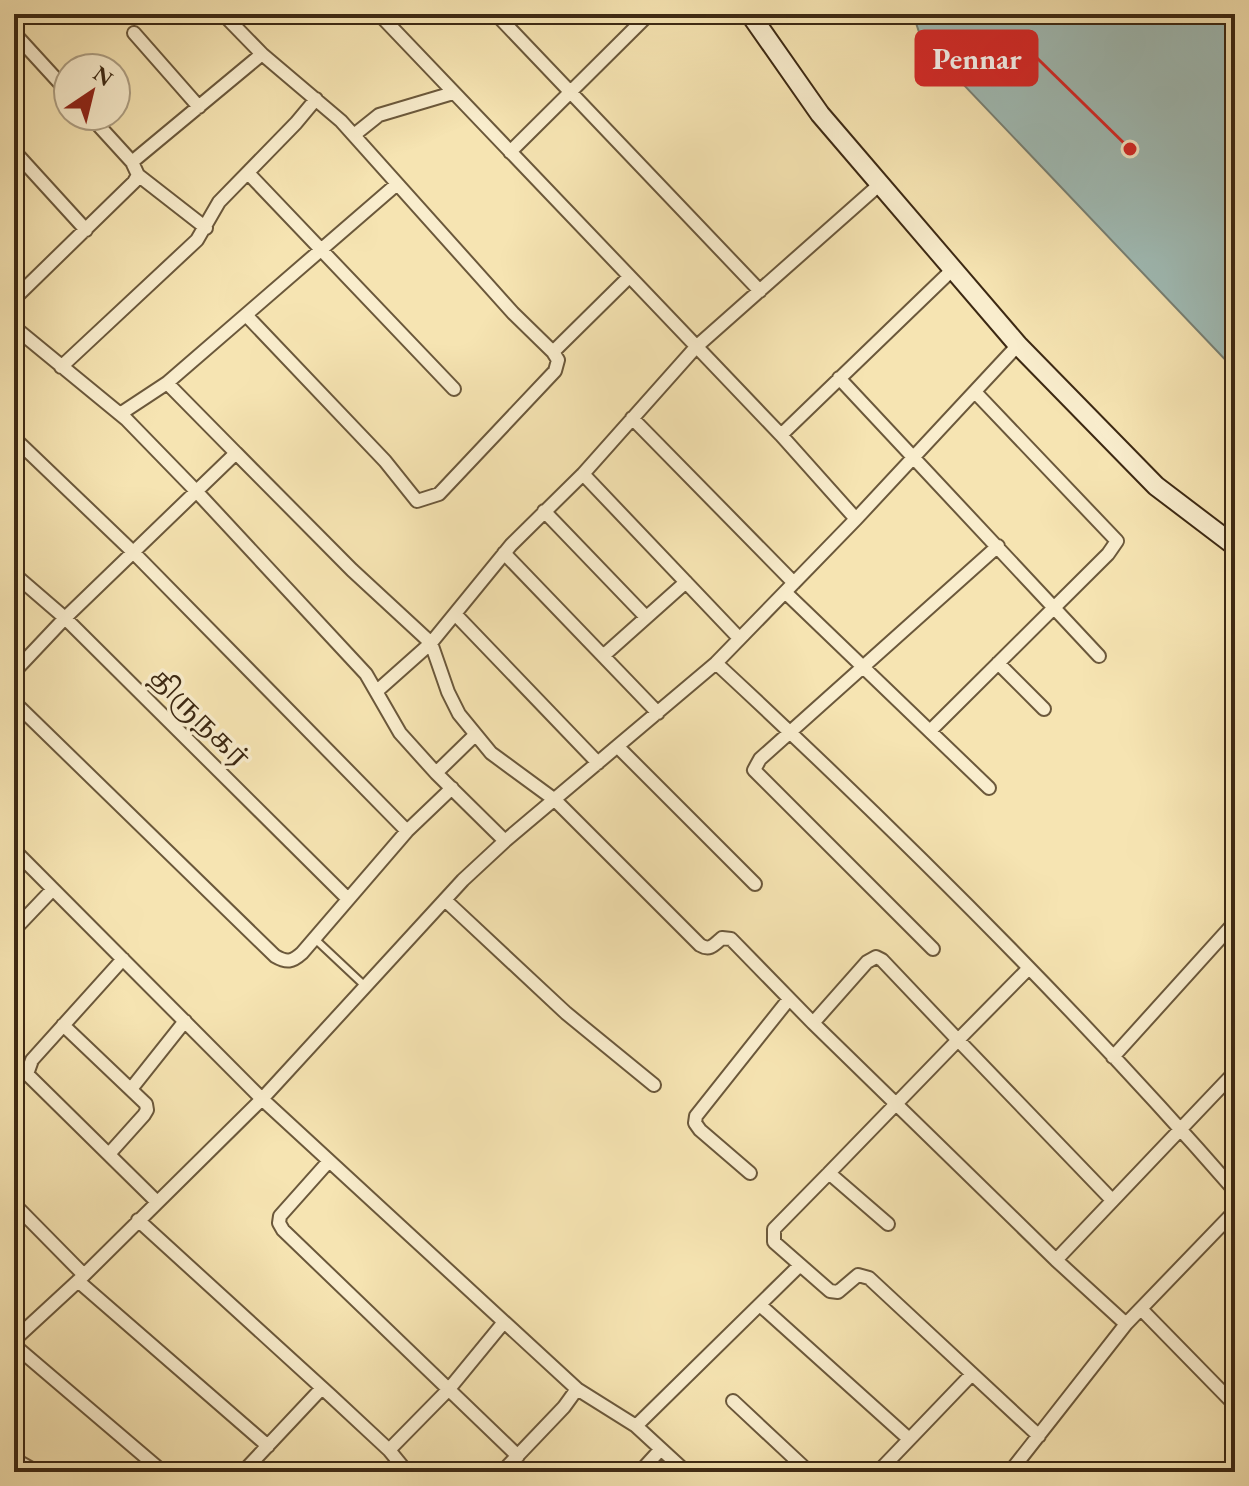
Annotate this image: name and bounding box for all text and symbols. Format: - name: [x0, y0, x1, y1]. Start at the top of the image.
- callout: Pennar: [916, 31, 1037, 85]
- text: Pennar: [932, 39, 1022, 78]
- north arrow: [52, 52, 132, 132]
- text: N: [88, 59, 119, 93]
- street label: திருநகர்: [141, 659, 258, 776]

